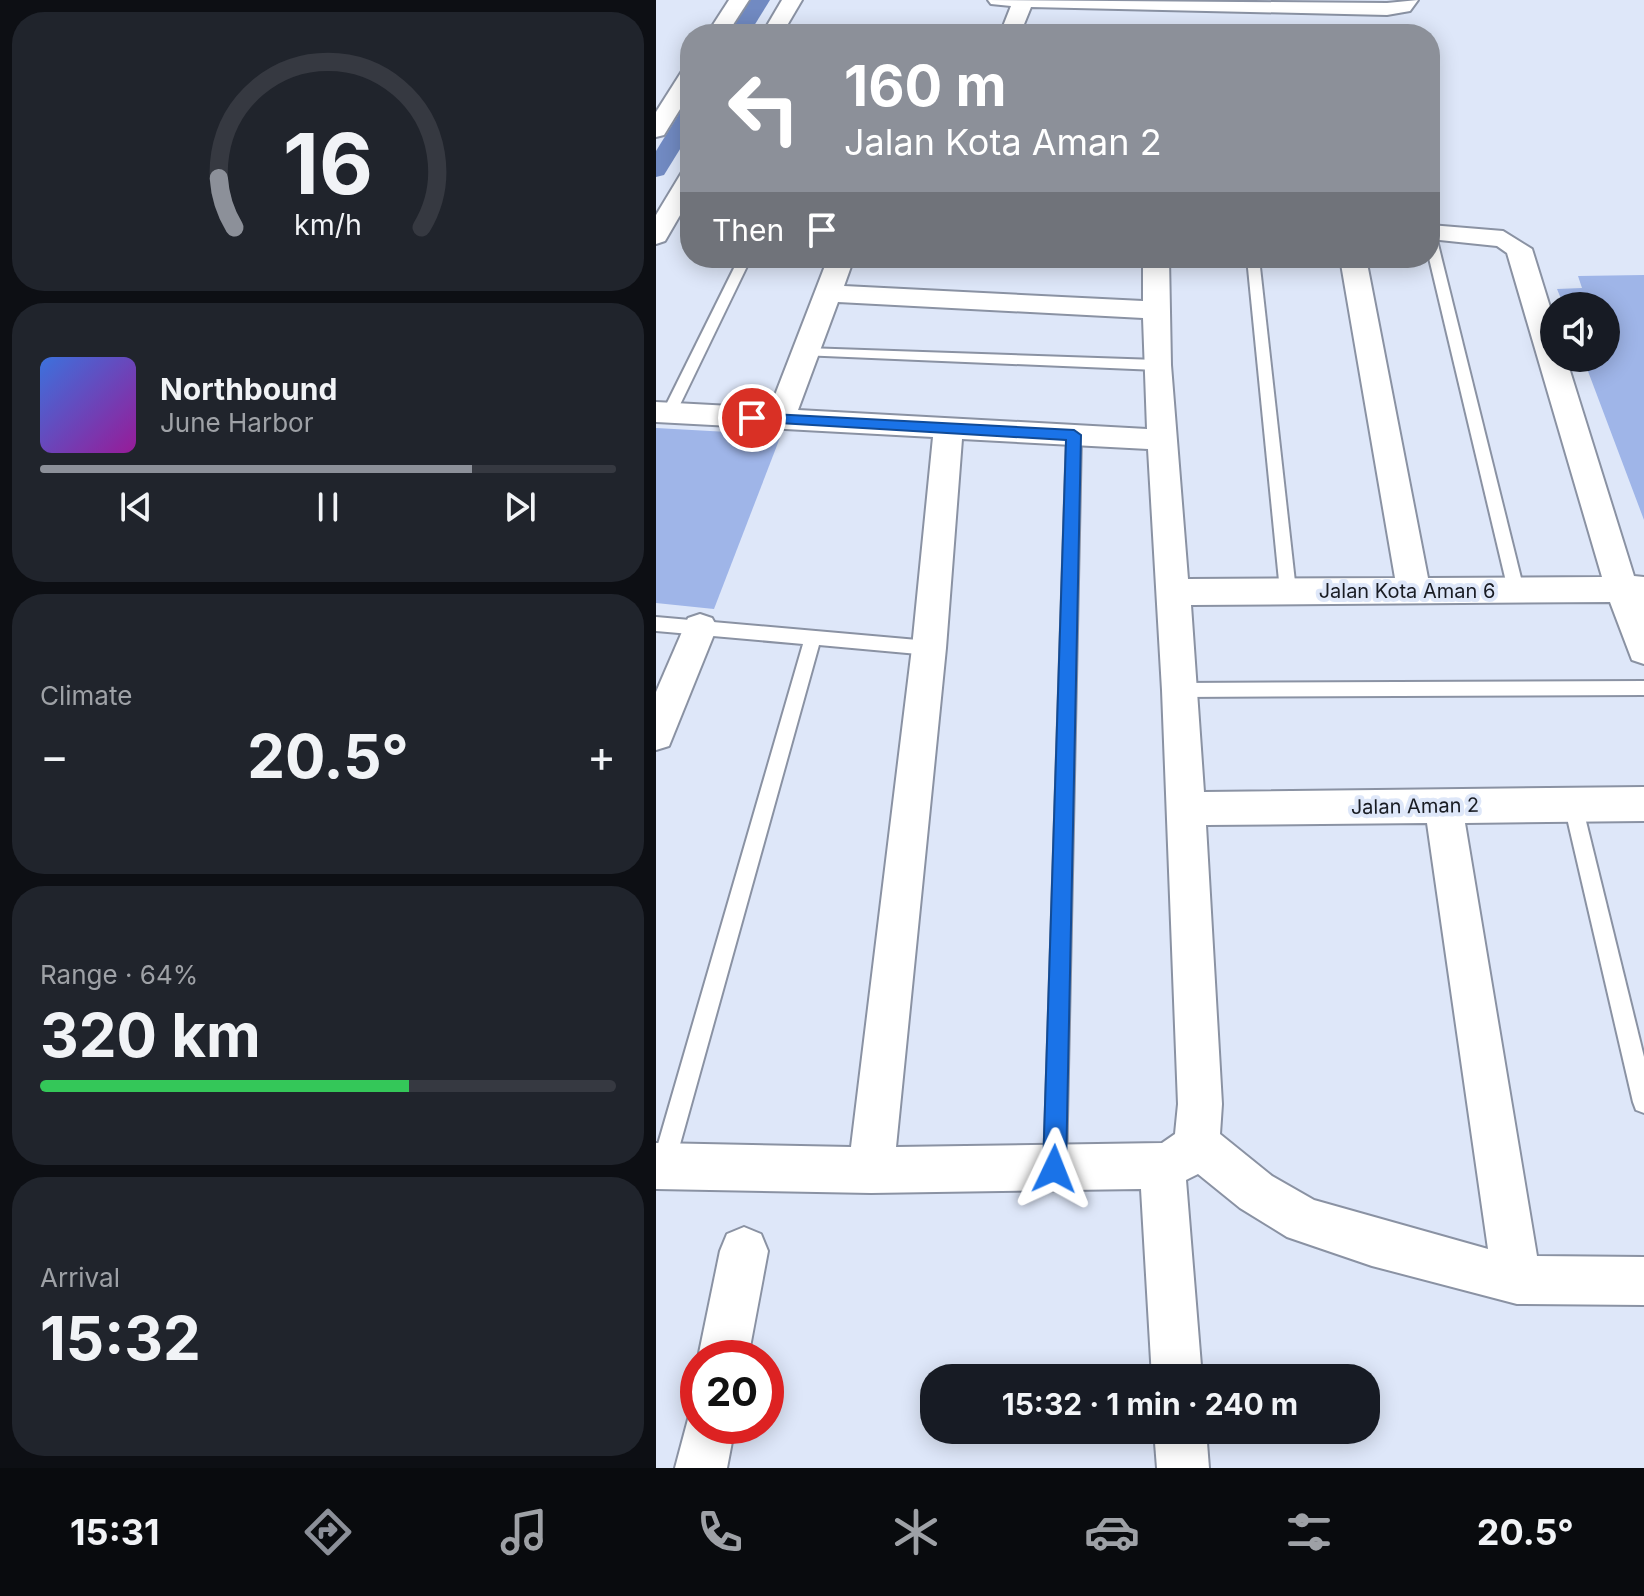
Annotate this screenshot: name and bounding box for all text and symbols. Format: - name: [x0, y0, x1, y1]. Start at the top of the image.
- text: 160 m: [844, 52, 1007, 120]
- icon: left: [712, 56, 816, 160]
- text: 16: [283, 112, 373, 213]
- text: Jalan Kota Aman 2: [844, 120, 1162, 164]
- text: km/h: [294, 207, 362, 242]
- icon: arrive: [800, 208, 844, 252]
- text: Then: [712, 212, 784, 248]
- map controls: [1540, 292, 1620, 372]
- button: sound: [1540, 292, 1620, 372]
- text: Northbound: [160, 371, 337, 407]
- pin: [718, 384, 786, 452]
- icon: arrive: [730, 396, 774, 440]
- text: June Harbor: [160, 407, 313, 438]
- icon: previous: [114, 485, 158, 529]
- icon: pause: [306, 485, 350, 529]
- icon: next: [498, 485, 542, 529]
- street label: Jalan Kota Aman 6: [1319, 579, 1495, 603]
- text: Climate: [40, 680, 132, 711]
- text: 20.5°: [247, 720, 409, 792]
- text: −: [40, 729, 69, 783]
- text: +: [587, 729, 616, 783]
- street label: Jalan Aman 2: [1351, 793, 1479, 819]
- text: Range · 64%: [40, 959, 198, 990]
- text: 320 km: [40, 999, 261, 1071]
- position arrow: [1012, 1127, 1096, 1211]
- text: Arrival: [40, 1262, 120, 1293]
- text: 15:32: [40, 1302, 201, 1374]
- speed limit sign: 20: [680, 1340, 784, 1444]
- text: 15:32 · 1 min · 240 m: [1002, 1386, 1298, 1422]
- icon: directions: [300, 1504, 356, 1560]
- icon: music: [496, 1504, 552, 1560]
- icon: phone: [692, 1504, 748, 1560]
- icon: climate: [888, 1504, 944, 1560]
- icon: car: [1084, 1504, 1140, 1560]
- icon: filters: [1281, 1504, 1337, 1560]
- text: 15:31: [70, 1510, 159, 1554]
- text: 20.5°: [1477, 1510, 1574, 1554]

